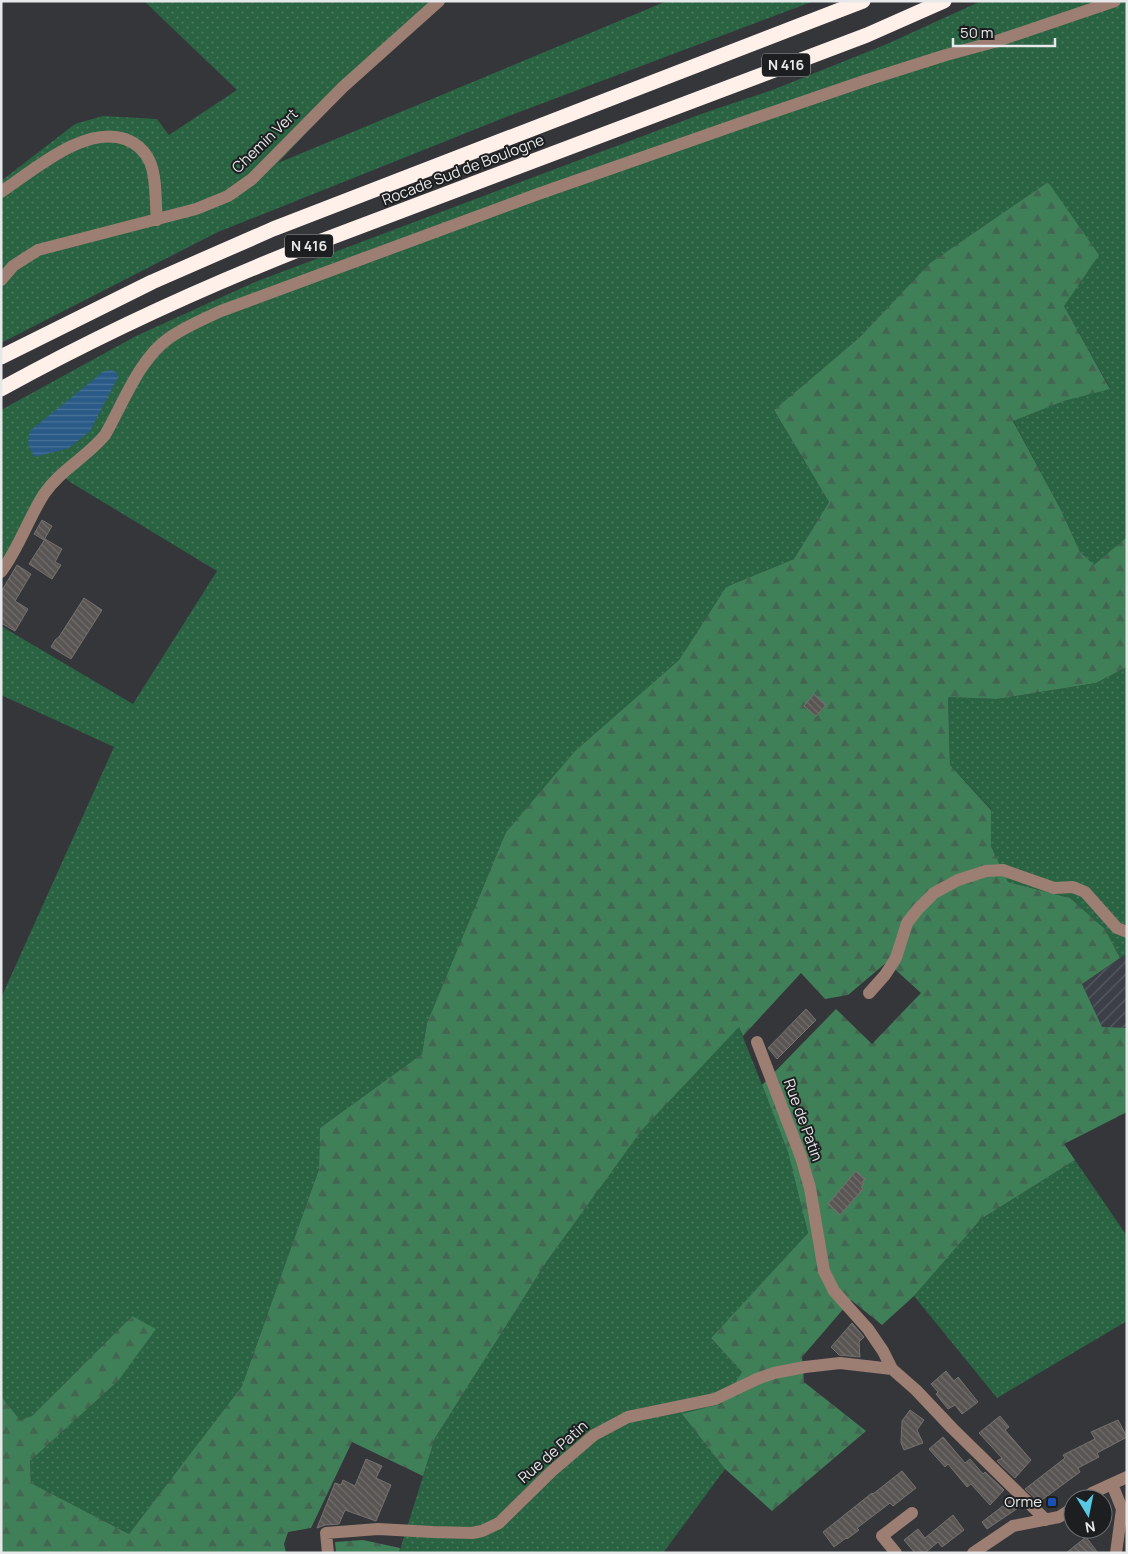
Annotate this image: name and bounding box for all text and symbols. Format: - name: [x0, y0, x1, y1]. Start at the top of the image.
- scale bar: [953, 15, 1056, 47]
- text: 50 m: [960, 22, 994, 43]
- road number: N 416: [762, 54, 810, 76]
- street label: Chemin Vert: [227, 104, 302, 178]
- street label: Rocade Sud de Boulogne: [379, 129, 547, 210]
- road number: N 416: [285, 235, 333, 258]
- street label: Rue de Patin: [779, 1076, 828, 1164]
- street label: Rue de Patin: [513, 1415, 592, 1488]
- north arrow: [1063, 1489, 1113, 1539]
- place label: Orme: [1004, 1491, 1042, 1512]
- marker: Orme: [1046, 1496, 1058, 1508]
- text: N: [1084, 1517, 1097, 1538]

